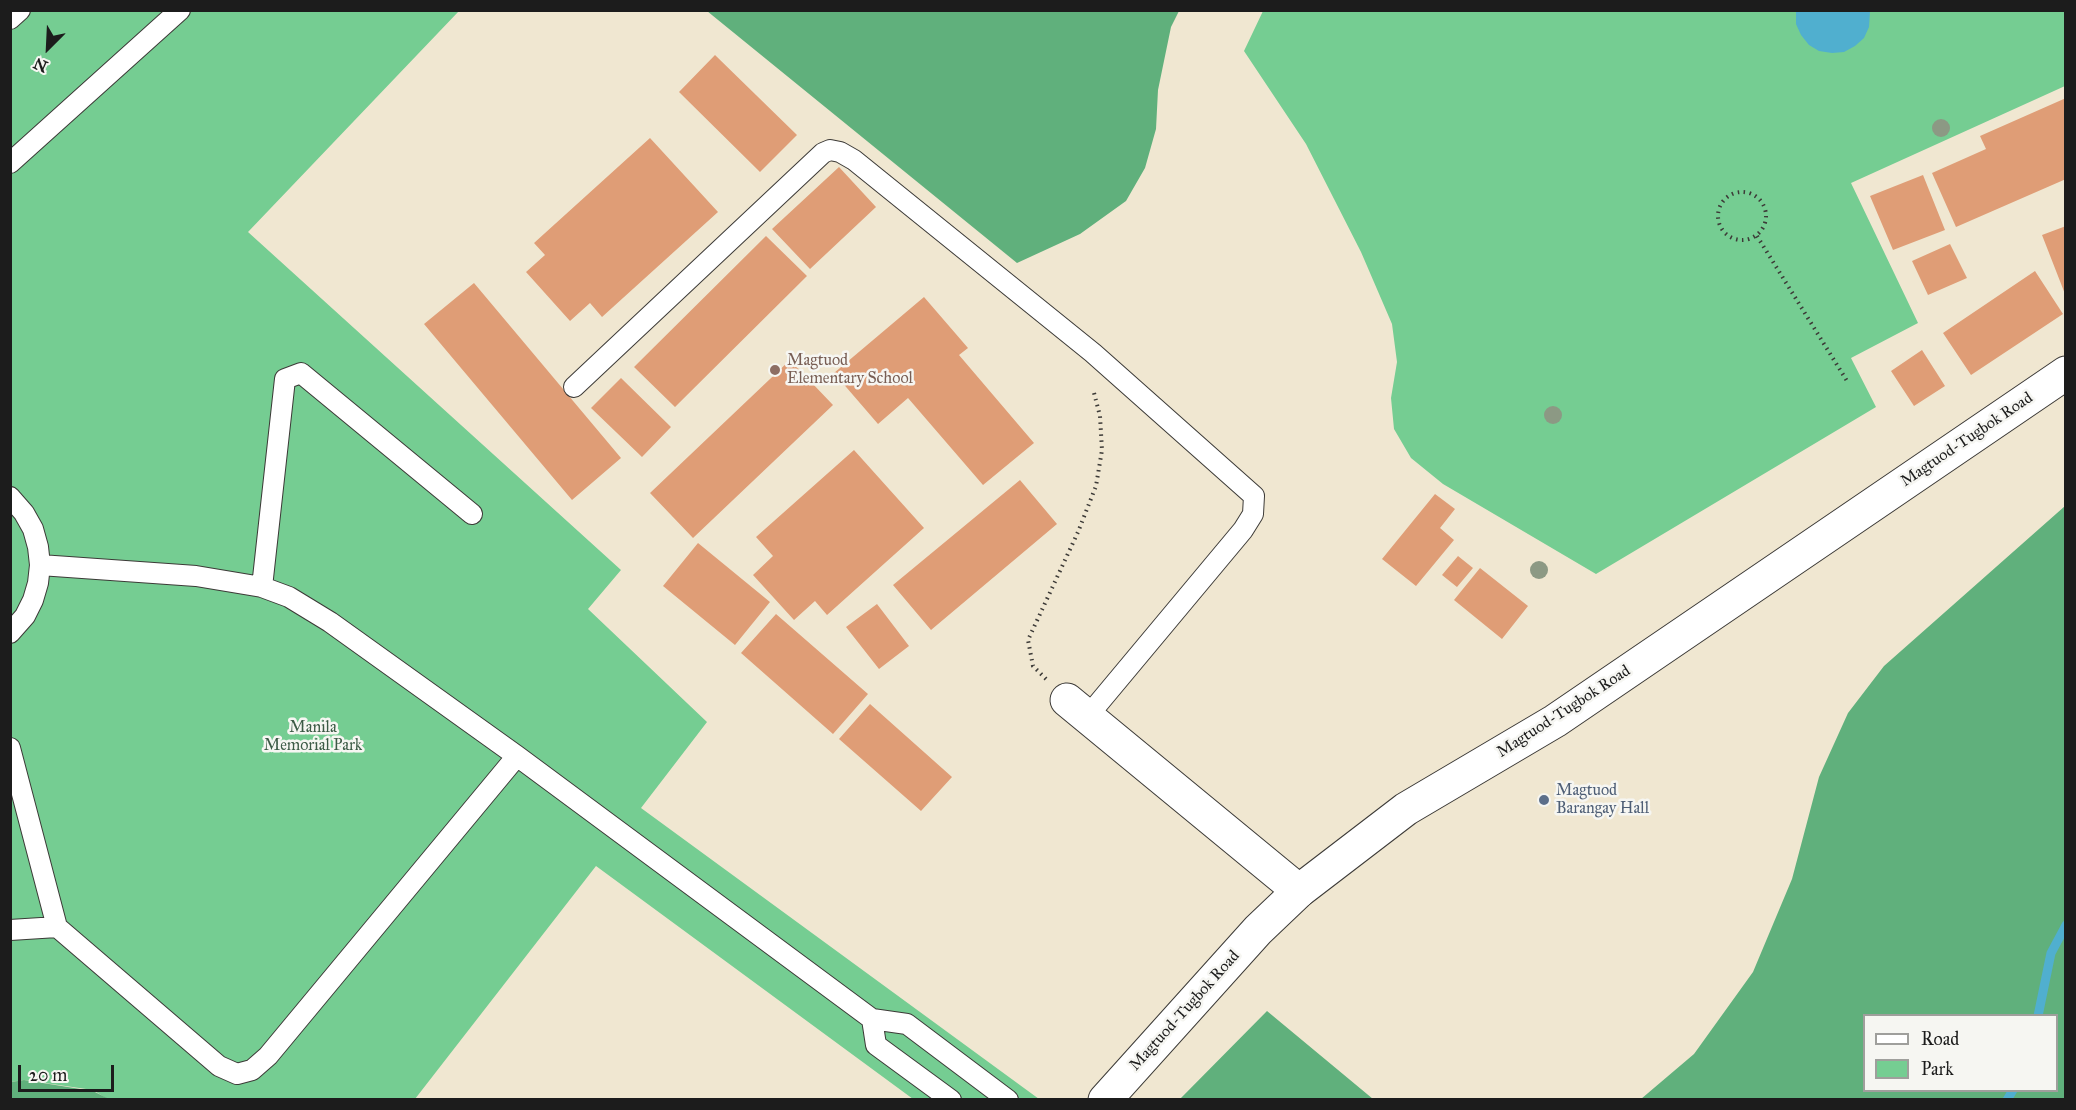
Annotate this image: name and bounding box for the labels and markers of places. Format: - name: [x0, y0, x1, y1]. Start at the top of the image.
- place label: Magtuod Elementary School: [787, 351, 913, 389]
- marker: Magtuod Elementary School: [768, 363, 782, 377]
- place label: Magtuod Barangay Hall: [1556, 781, 1649, 819]
- marker: Magtuod Barangay Hall: [1537, 793, 1551, 807]

